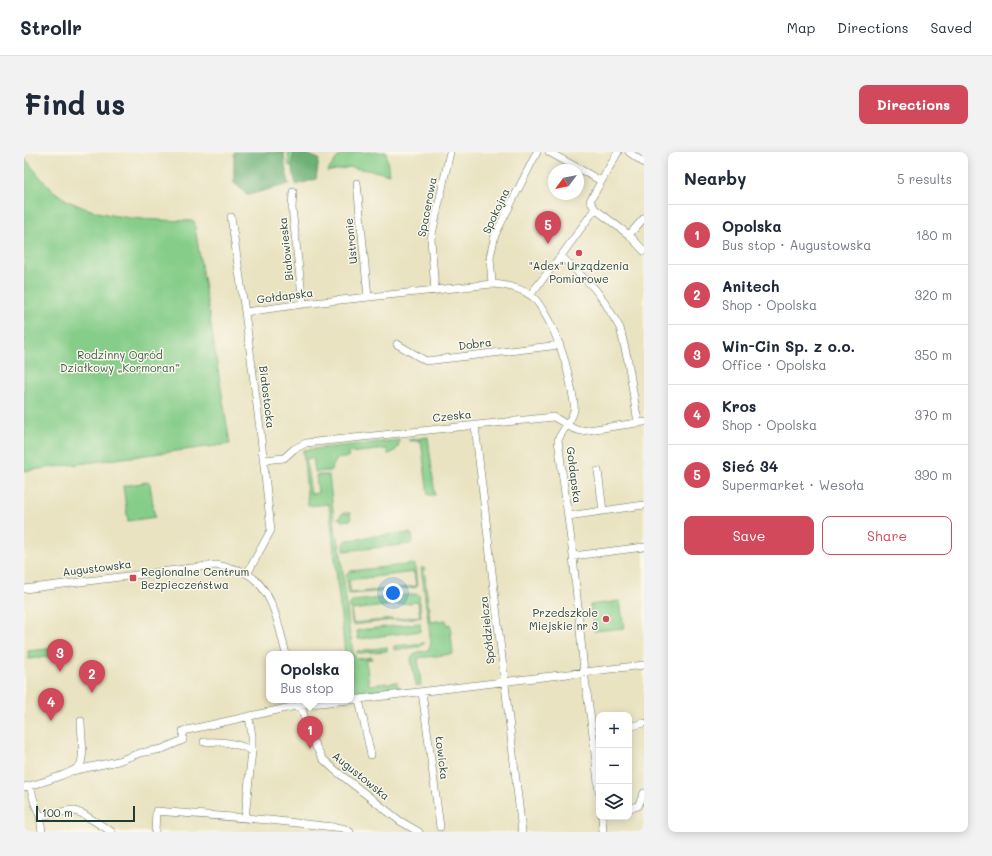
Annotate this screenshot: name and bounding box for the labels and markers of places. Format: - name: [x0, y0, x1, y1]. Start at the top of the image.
- pin: 5: [535, 211, 561, 244]
- marker: "Adex" Urządzenia Pomiarowe: [574, 248, 584, 258]
- place label: "Adex" Urządzenia Pomiarowe: [529, 258, 629, 286]
- place label: Regionalne Centrum Bezpieczeństwa: [141, 564, 249, 592]
- marker: Regionalne Centrum Bezpieczeństwa: [128, 573, 138, 583]
- place label: Przedszkole Miejskie nr 3: [529, 605, 599, 633]
- marker: Przedszkole Miejskie nr 3: [601, 614, 611, 624]
- pin: 3: [47, 639, 73, 672]
- pin: 2: [79, 660, 105, 693]
- pin: 4: [38, 688, 64, 721]
- pin: 1: [297, 716, 323, 749]

